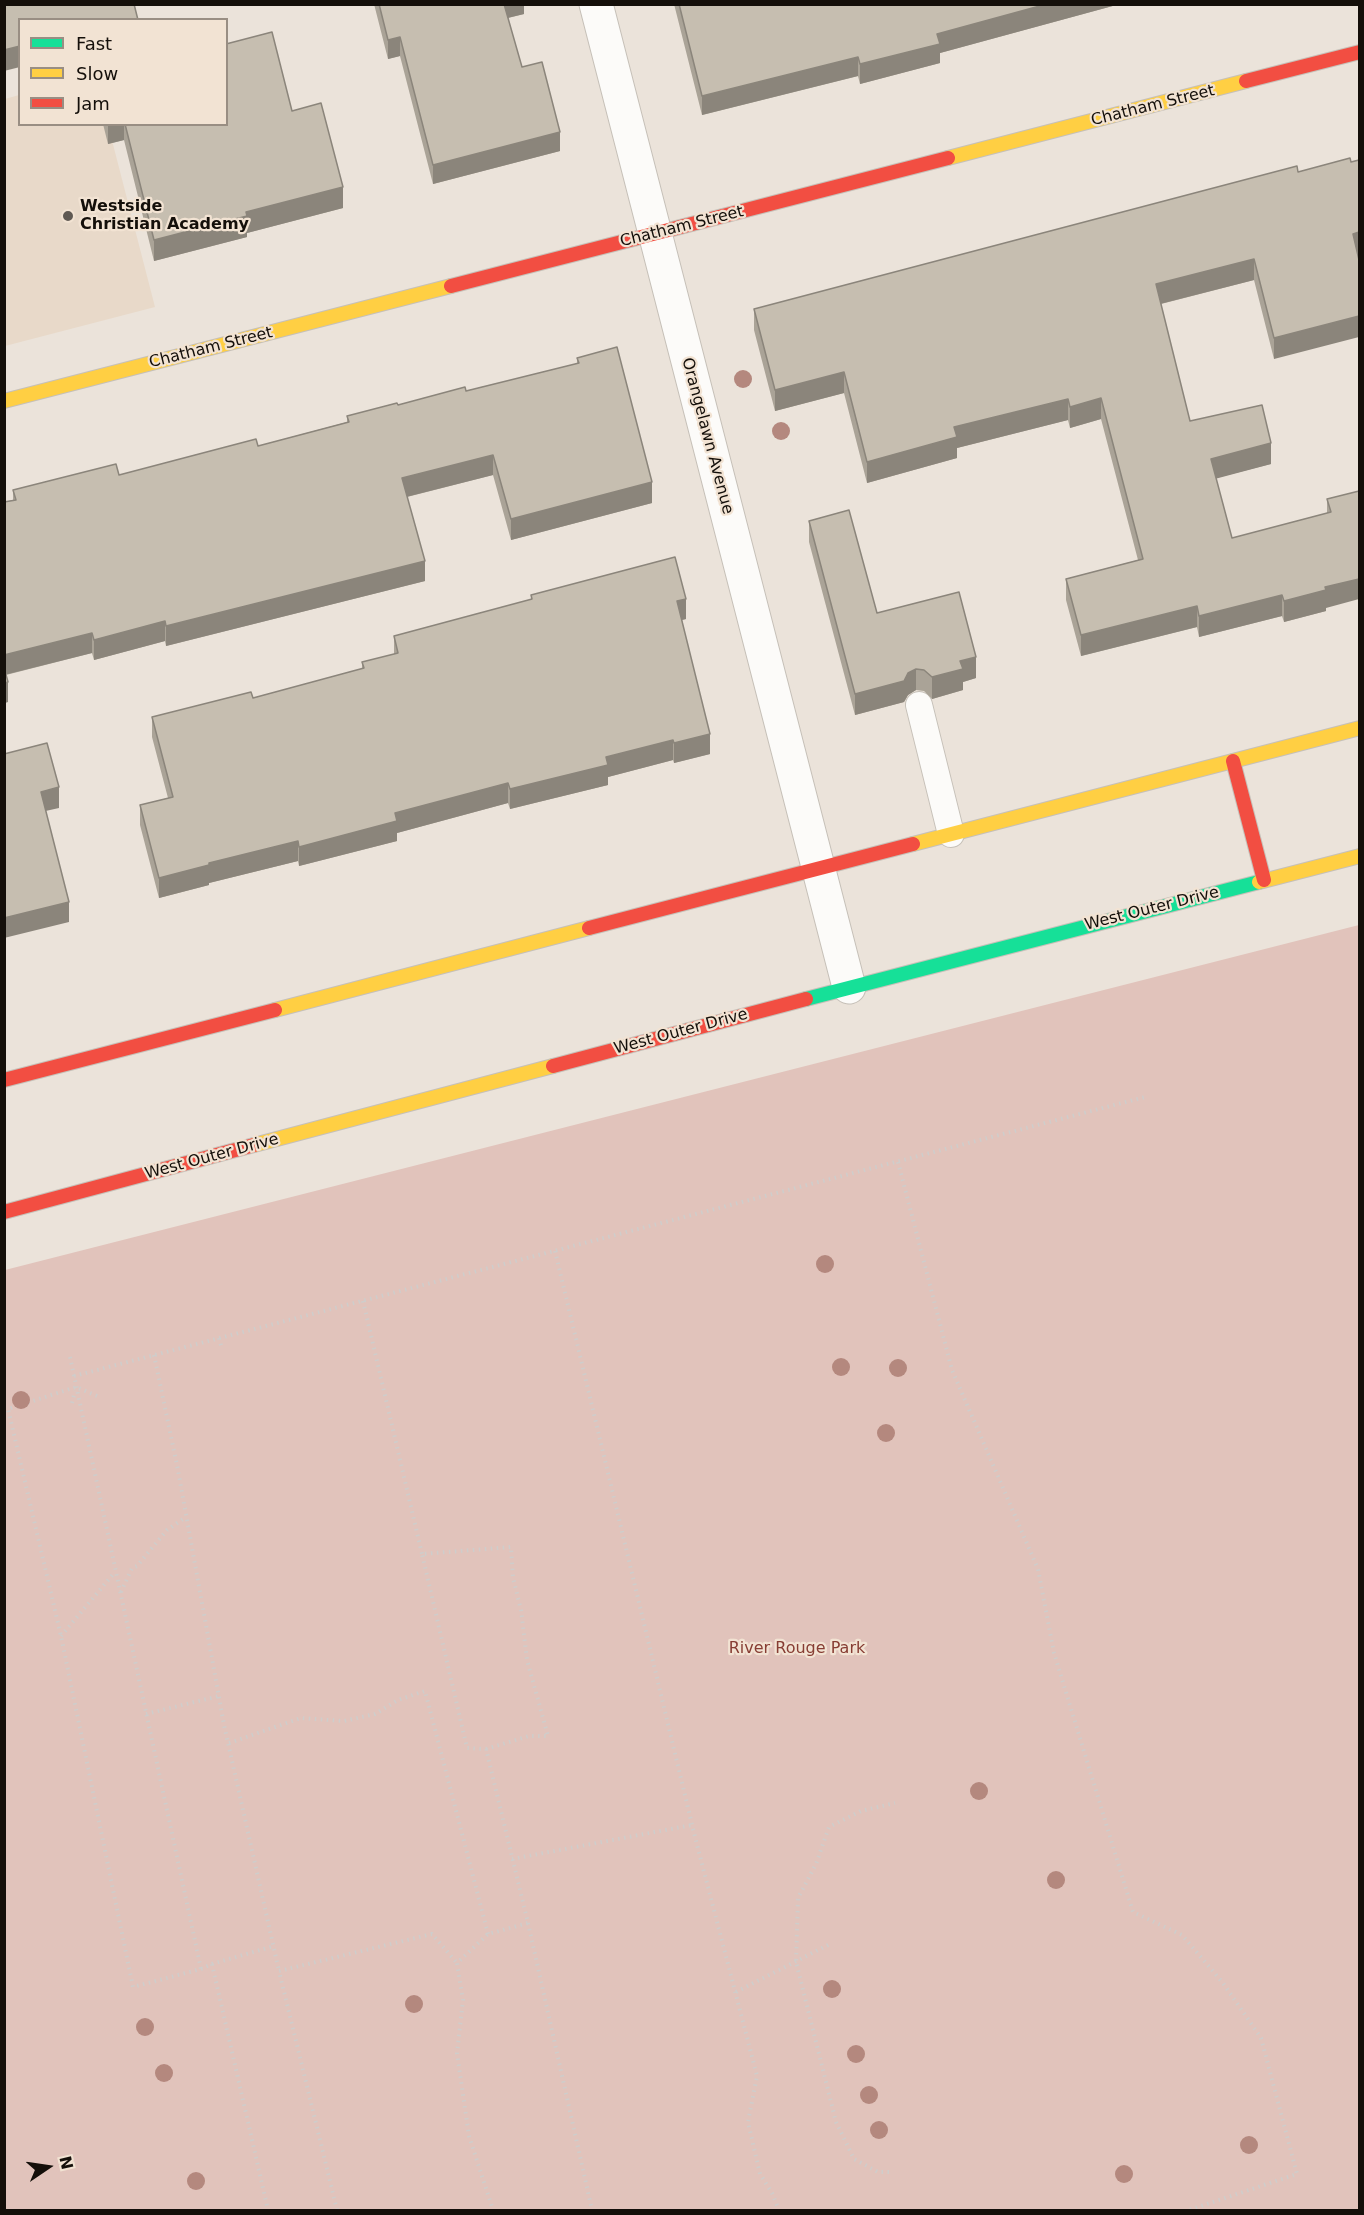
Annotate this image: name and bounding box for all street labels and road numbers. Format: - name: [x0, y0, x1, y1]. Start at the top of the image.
- street label: Chatham Street: [1089, 81, 1217, 131]
- street label: Chatham Street: [618, 202, 746, 252]
- street label: Chatham Street: [147, 323, 275, 373]
- street label: Orangelawn Avenue: [677, 356, 737, 516]
- street label: West Outer Drive: [1083, 883, 1221, 935]
- street label: West Outer Drive: [612, 1005, 750, 1059]
- street label: West Outer Drive: [143, 1130, 281, 1184]

